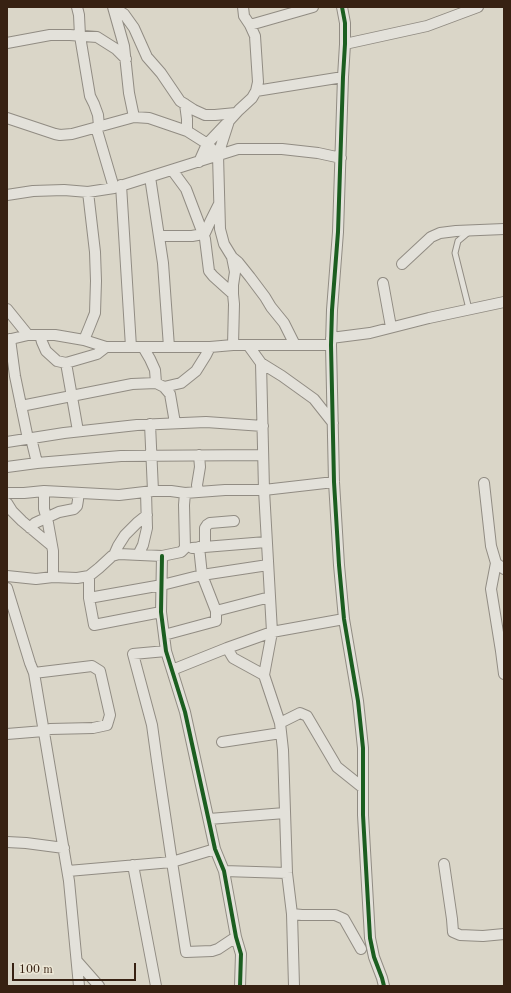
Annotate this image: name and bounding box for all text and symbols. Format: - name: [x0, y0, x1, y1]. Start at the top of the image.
- scale bar: [14, 955, 138, 981]
- text: 100 m: [19, 964, 53, 976]

